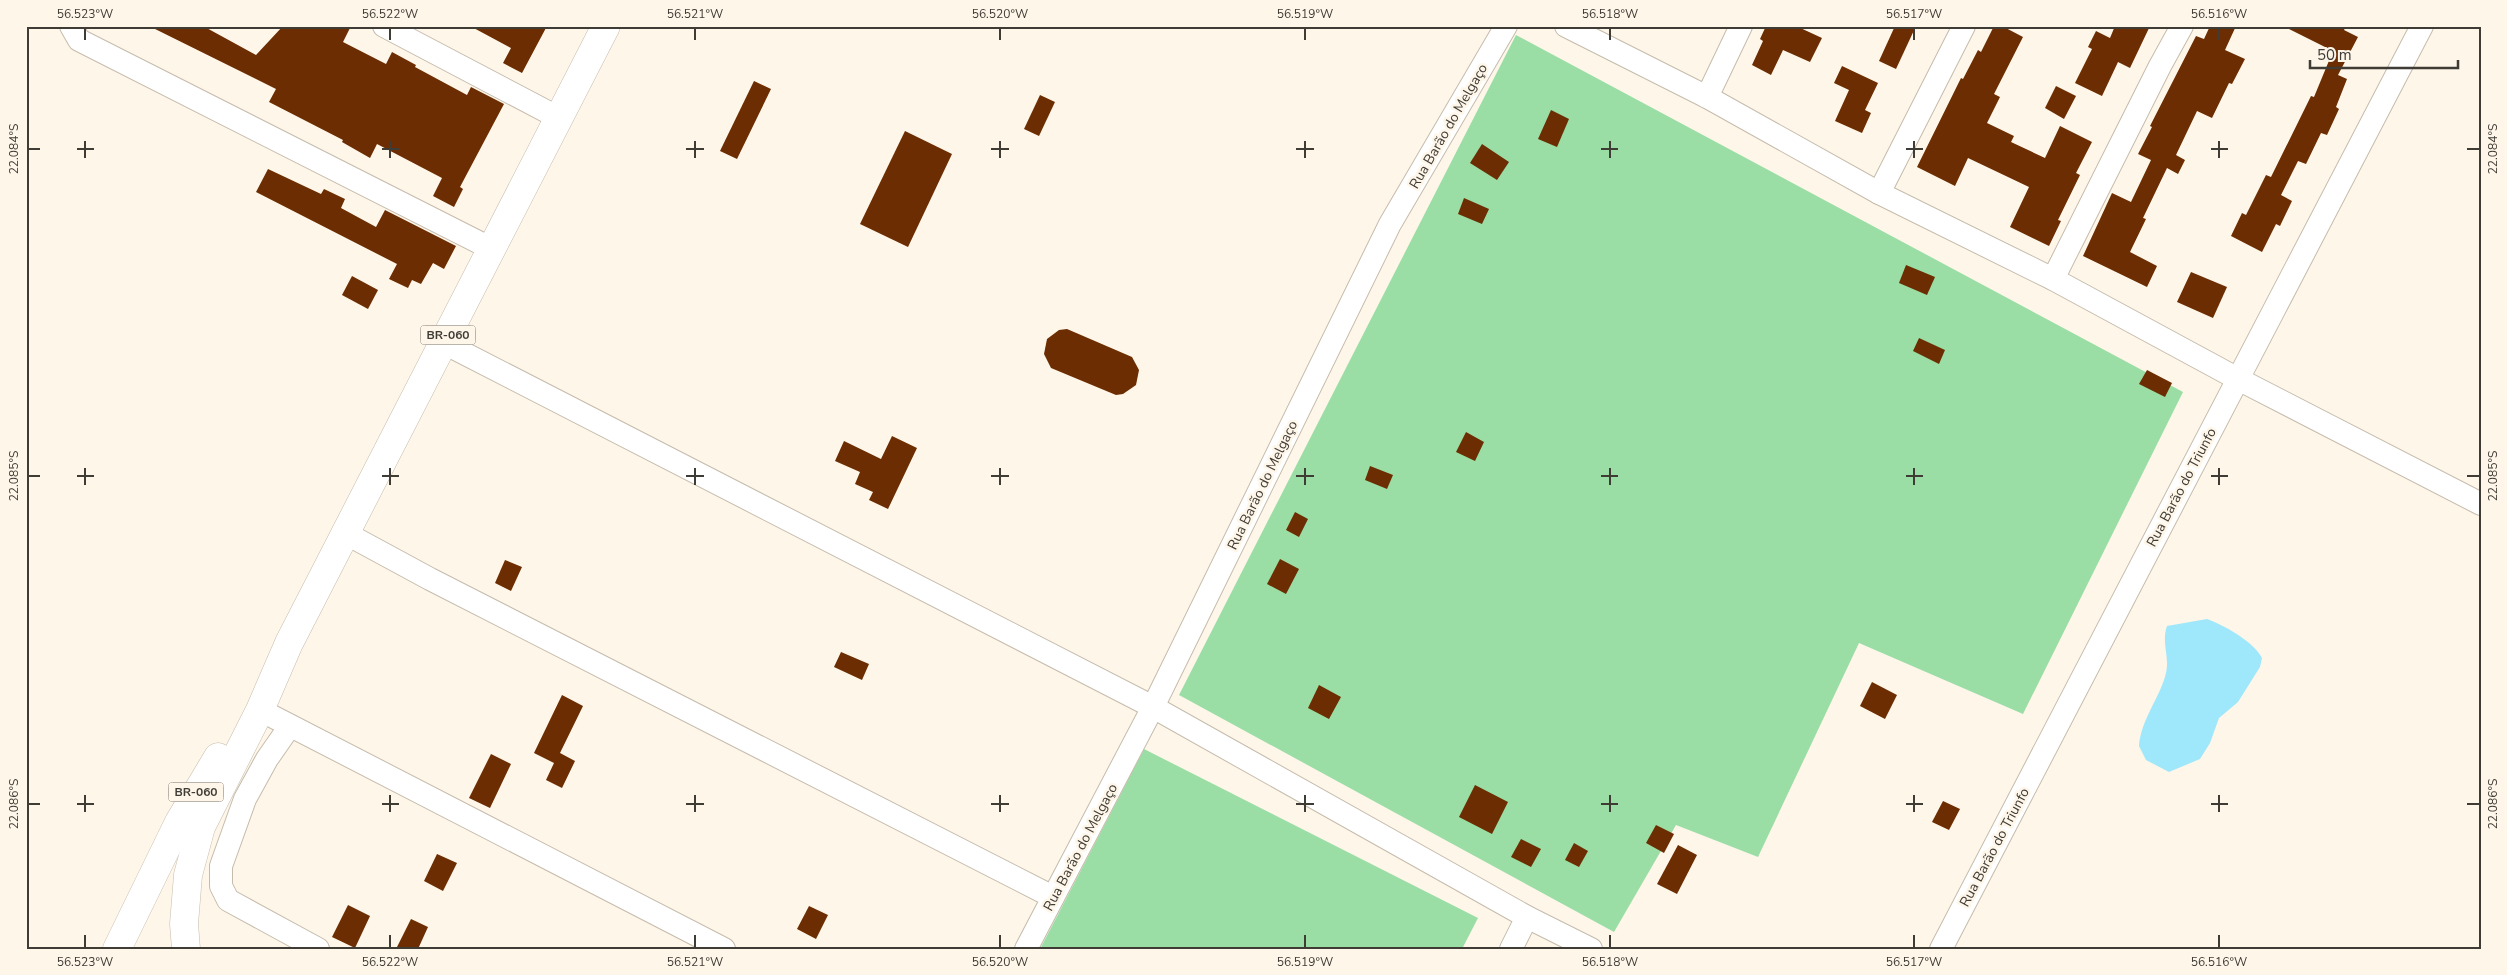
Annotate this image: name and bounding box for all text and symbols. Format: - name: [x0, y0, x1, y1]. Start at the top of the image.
- text: 56.523°W: [57, 6, 113, 22]
- text: 56.522°W: [362, 6, 418, 22]
- text: 56.521°W: [667, 6, 723, 22]
- text: 56.520°W: [972, 6, 1028, 22]
- text: 56.519°W: [1277, 6, 1333, 22]
- text: 56.518°W: [1582, 6, 1638, 22]
- text: 56.517°W: [1886, 6, 1942, 22]
- text: 56.516°W: [2191, 6, 2247, 22]
- scale bar: [2310, 38, 2457, 70]
- text: 50 m: [2317, 45, 2352, 65]
- street label: Rua Barão do Melgaço: [1405, 60, 1492, 192]
- text: 22.084°S: [6, 124, 22, 174]
- text: 22.084°S: [2485, 124, 2501, 174]
- road number: BR-060: [420, 326, 476, 344]
- street label: Rua Barão do Melgaço: [1223, 417, 1302, 553]
- street label: Rua Barão do Triunfo: [2142, 424, 2221, 550]
- text: 22.085°S: [6, 451, 22, 501]
- text: 22.085°S: [2485, 451, 2501, 501]
- text: 22.086°S: [6, 779, 22, 829]
- text: 22.086°S: [2485, 779, 2501, 829]
- street label: Rua Barão do Melgaço: [1039, 780, 1122, 914]
- road number: BR-060: [168, 782, 224, 802]
- street label: Rua Barão do Triunfo: [1955, 784, 2034, 910]
- text: 56.523°W: [57, 954, 113, 970]
- text: 56.522°W: [362, 954, 418, 970]
- text: 56.521°W: [667, 954, 723, 970]
- text: 56.520°W: [972, 954, 1028, 970]
- text: 56.519°W: [1277, 954, 1333, 970]
- text: 56.518°W: [1582, 954, 1638, 970]
- text: 56.517°W: [1886, 954, 1942, 970]
- text: 56.516°W: [2191, 954, 2247, 970]

